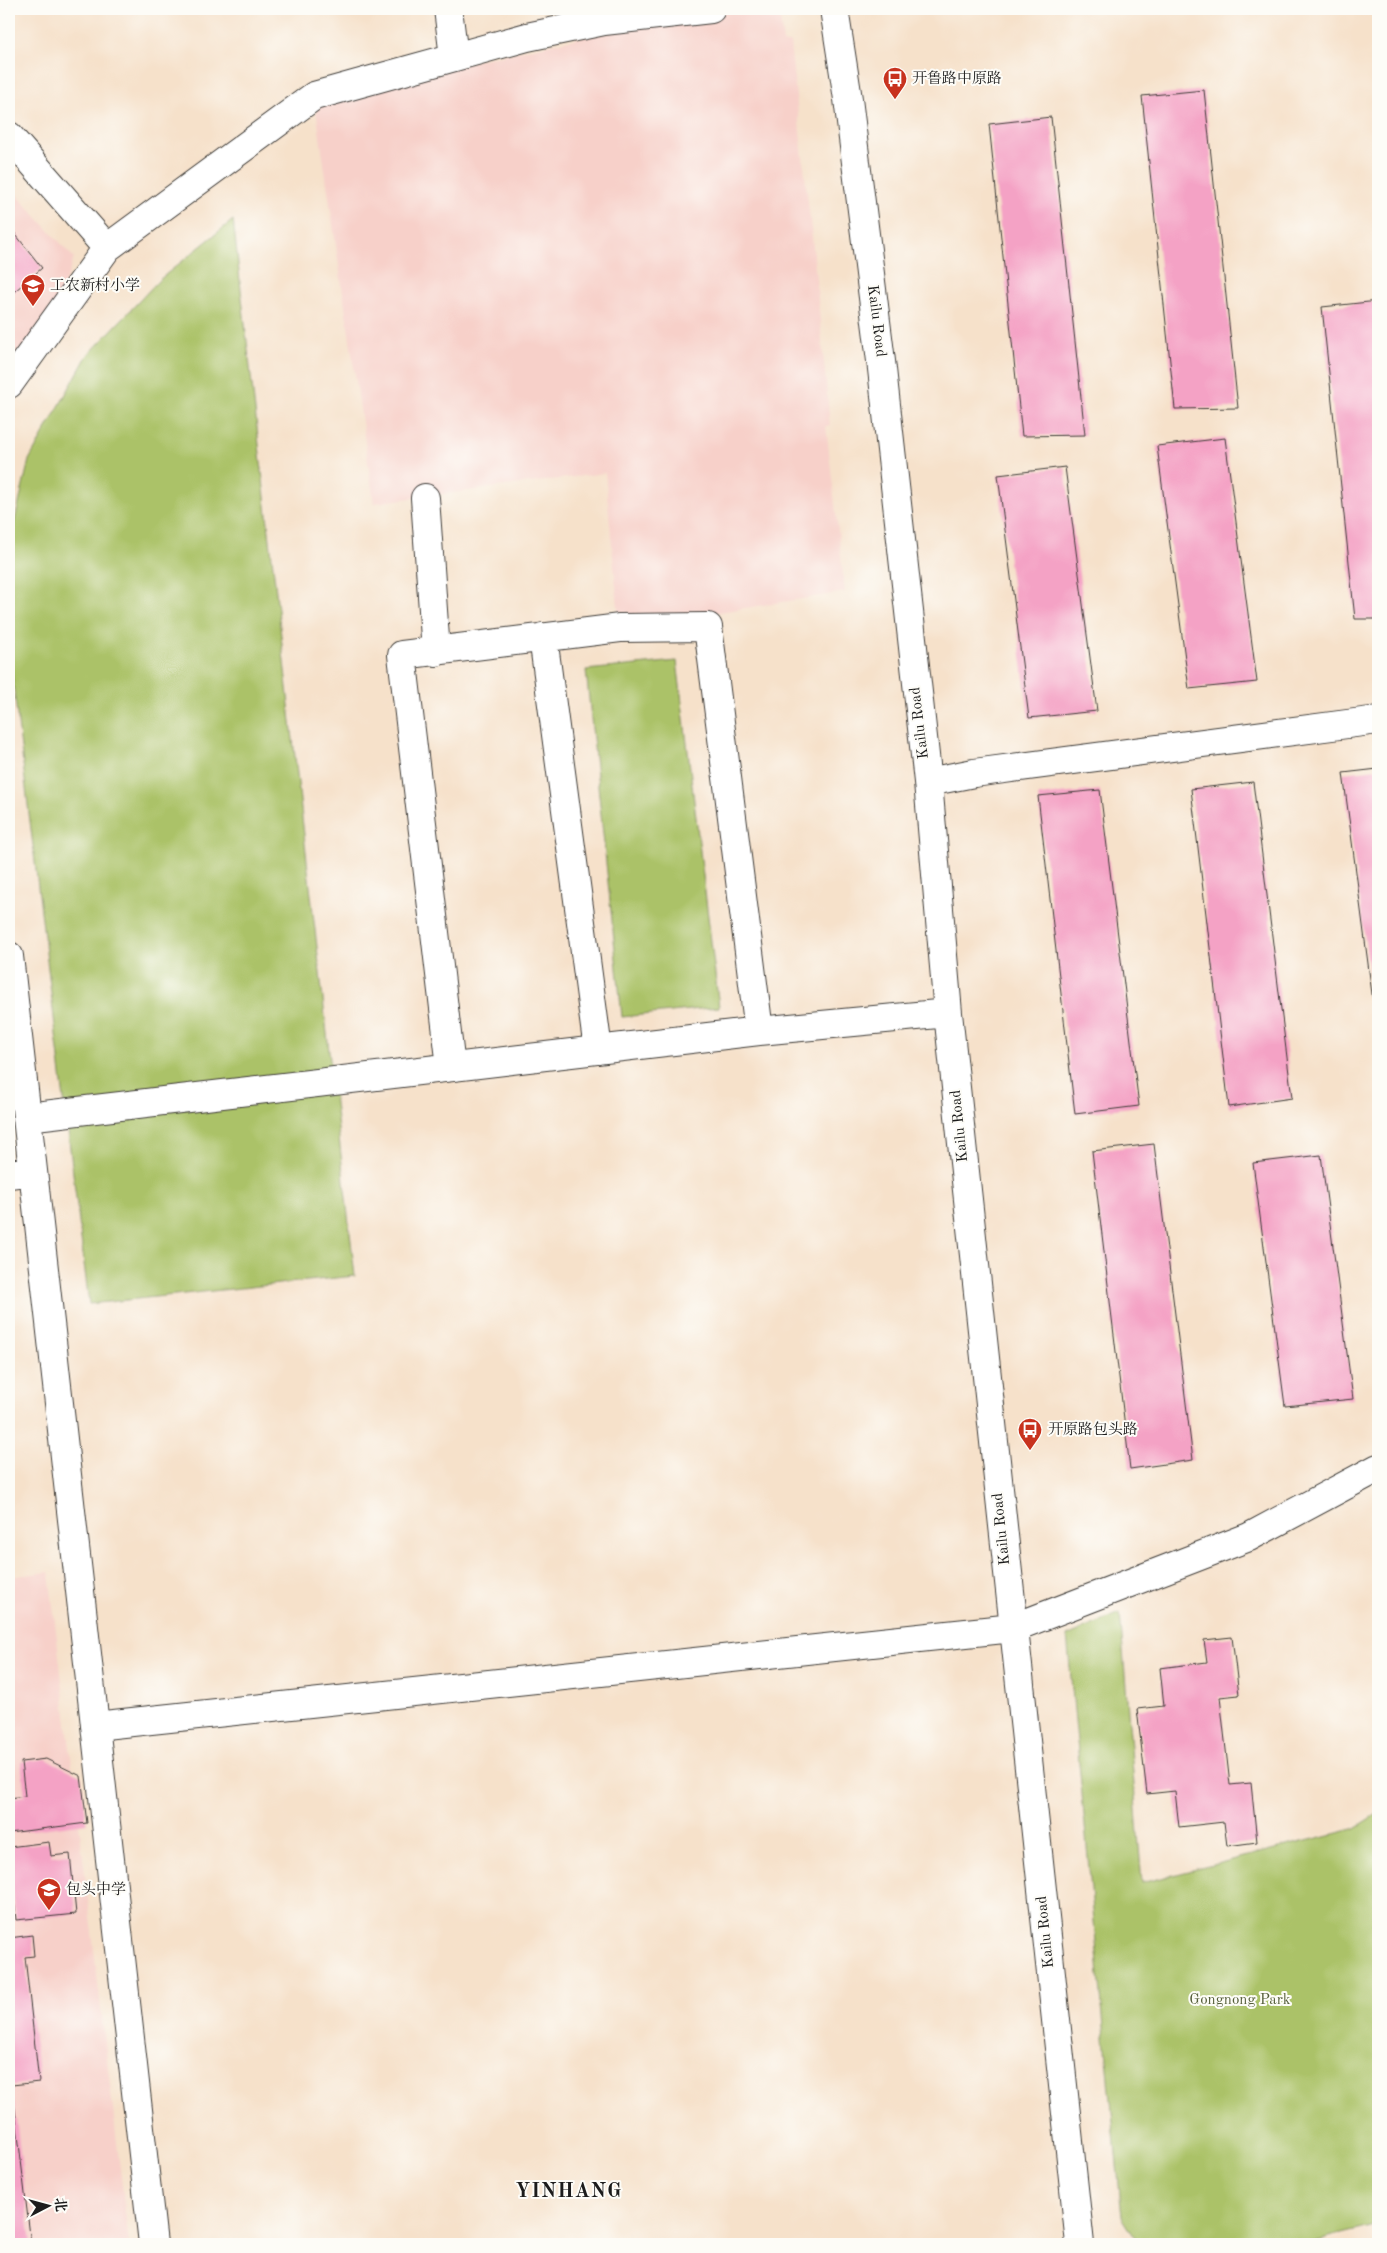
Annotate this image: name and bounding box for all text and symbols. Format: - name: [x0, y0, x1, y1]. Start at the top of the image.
- bus stop icon: 开鲁路中原路: [882, 66, 908, 100]
- place label: 开鲁路中原路: [912, 70, 1002, 87]
- school or university icon: 工农新村小学: [20, 273, 46, 307]
- place label: 工农新村小学: [50, 277, 140, 294]
- street label: Kailu Road: [864, 284, 888, 358]
- street label: Kailu Road: [908, 686, 932, 760]
- street label: Kailu Road: [949, 1089, 971, 1163]
- bus stop icon: 开原路包头路: [1017, 1417, 1043, 1451]
- place label: 开原路包头路: [1048, 1421, 1138, 1438]
- street label: Kailu Road: [991, 1492, 1013, 1566]
- school or university icon: 包头中学: [36, 1877, 62, 1911]
- place label: 包头中学: [66, 1881, 126, 1898]
- street label: Kailu Road: [1035, 1895, 1057, 1969]
- park label: Gongnong Park: [1189, 1993, 1291, 2008]
- north arrow: [22, 2180, 72, 2230]
- district label: YINHANG: [515, 2182, 623, 2202]
- text: 北: [52, 2197, 69, 2212]

